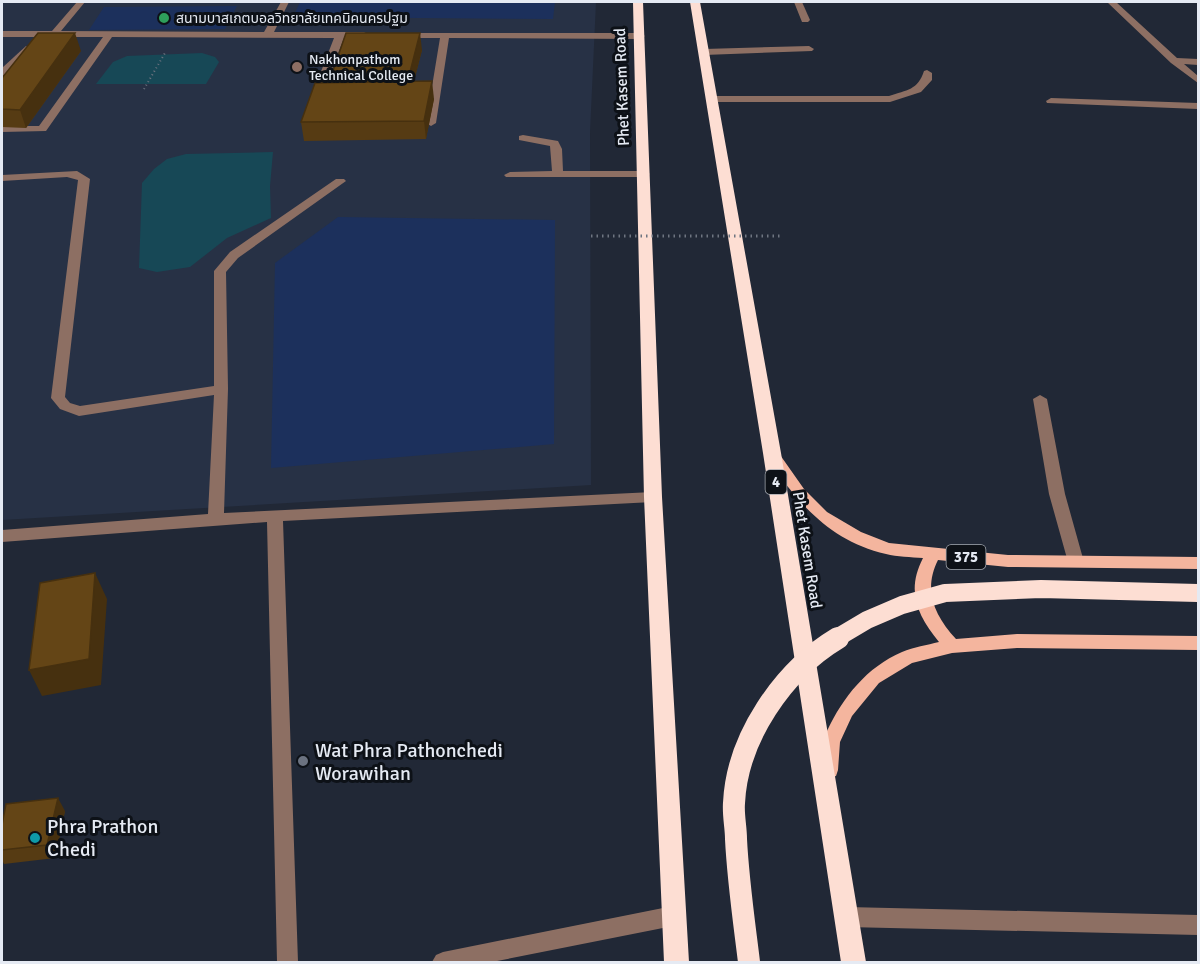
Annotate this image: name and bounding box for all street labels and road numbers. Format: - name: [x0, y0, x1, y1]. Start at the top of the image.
- street label: Phet Kasem Road: [610, 28, 634, 146]
- road number: 4: [766, 470, 786, 494]
- street label: Phet Kasem Road: [788, 490, 826, 610]
- road number: 375: [946, 545, 986, 569]

